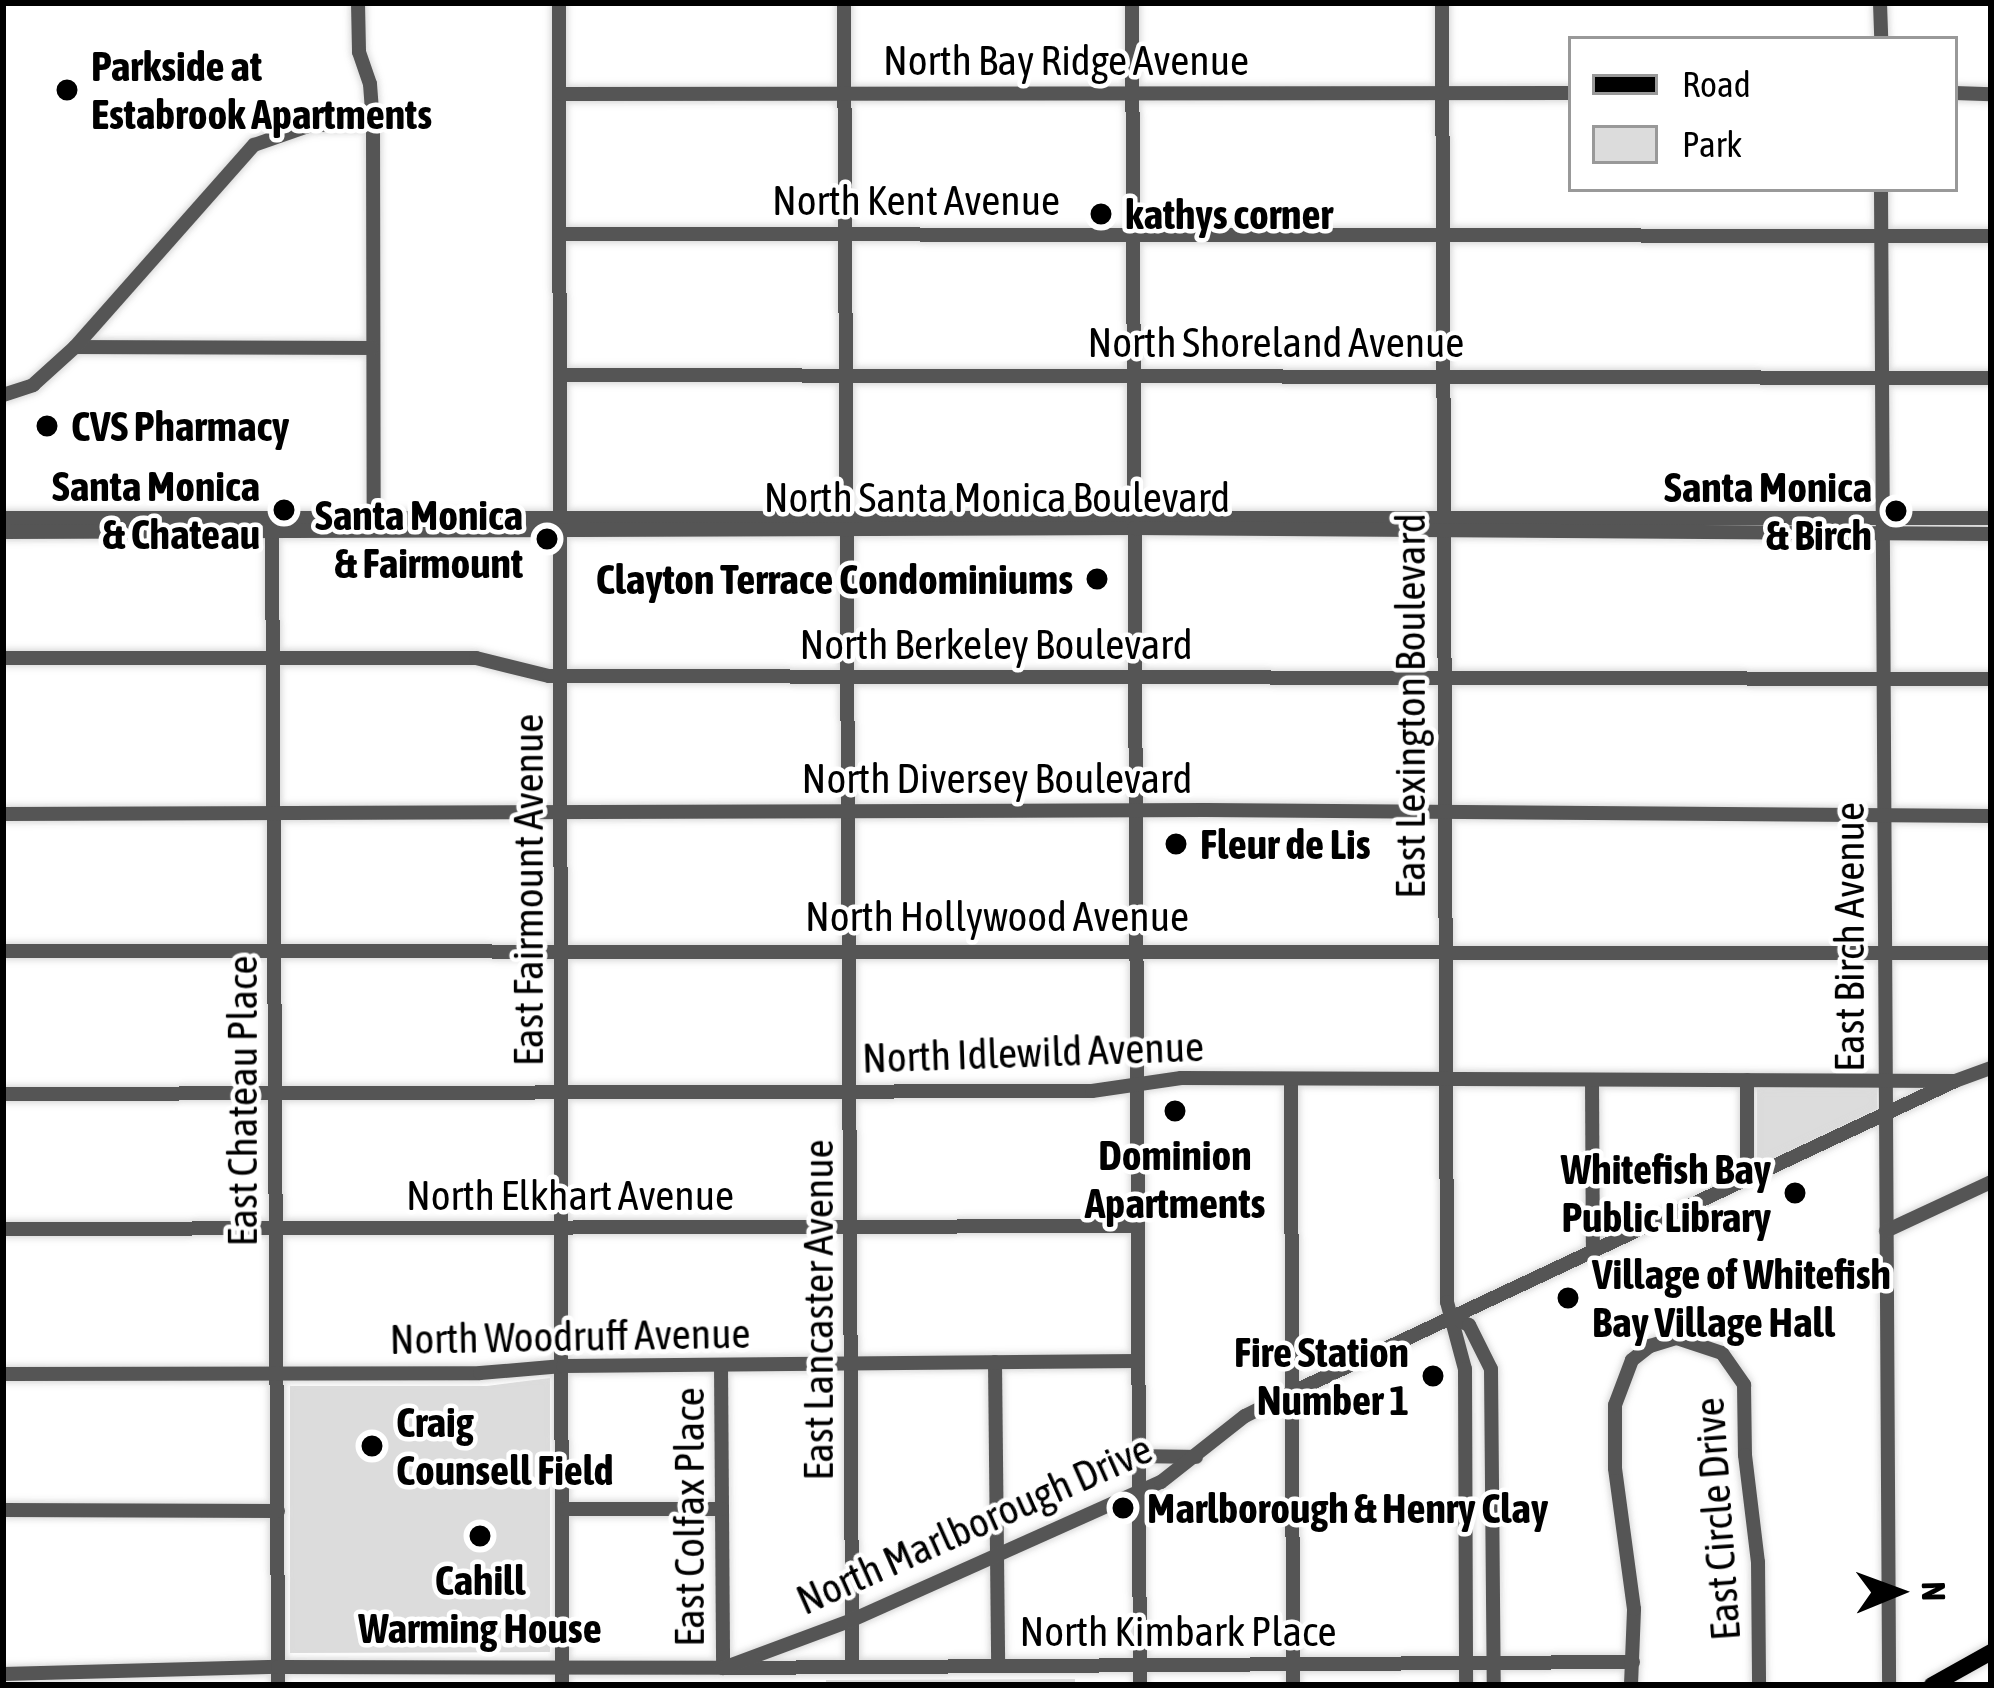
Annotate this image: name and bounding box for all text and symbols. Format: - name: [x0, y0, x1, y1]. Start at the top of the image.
- street label: North Bay Ridge Avenue: [883, 35, 1249, 85]
- legend: [1568, 36, 1958, 192]
- place label: Parkside at Estabrook Apartments: [91, 41, 432, 140]
- text: Road: [1682, 63, 1751, 105]
- marker: Parkside at Estabrook Apartments: [54, 77, 80, 103]
- text: Park: [1682, 123, 1742, 165]
- street label: North Kent Avenue: [772, 175, 1060, 225]
- place label: kathys corner: [1125, 189, 1333, 239]
- marker: kathys corner: [1088, 201, 1114, 227]
- street label: North Shoreland Avenue: [1088, 317, 1464, 367]
- place label: CVS Pharmacy: [71, 401, 289, 451]
- marker: CVS Pharmacy: [34, 413, 60, 439]
- place label: Santa Monica & Chateau: [52, 461, 260, 560]
- place label: Santa Monica & Birch: [1664, 462, 1872, 560]
- street label: North Santa Monica Boulevard: [764, 472, 1230, 522]
- place label: Santa Monica & Fairmount: [315, 490, 523, 588]
- marker: Santa Monica & Chateau: [271, 497, 297, 523]
- marker: Santa Monica & Birch: [1883, 498, 1909, 524]
- street label: East Lexington Boulevard: [1385, 513, 1435, 899]
- marker: Santa Monica & Fairmount: [534, 526, 560, 552]
- place label: Clayton Terrace Condominiums: [596, 554, 1073, 604]
- marker: Clayton Terrace Condominiums: [1084, 566, 1110, 592]
- street label: North Berkeley Boulevard: [799, 619, 1193, 669]
- street label: East Fairmount Avenue: [503, 714, 553, 1066]
- street label: North Diversey Boulevard: [802, 753, 1192, 803]
- street label: East Birch Avenue: [1824, 802, 1874, 1072]
- place label: Fleur de Lis: [1200, 819, 1371, 869]
- marker: Fleur de Lis: [1163, 831, 1189, 857]
- street label: North Hollywood Avenue: [805, 891, 1189, 941]
- street label: East Chateau Place: [217, 955, 267, 1247]
- street label: North Idlewild Avenue: [861, 1021, 1205, 1083]
- marker: Dominion Apartments: [1162, 1098, 1188, 1124]
- place label: Dominion Apartments: [1085, 1130, 1265, 1228]
- street label: East Lancaster Avenue: [793, 1139, 843, 1481]
- place label: Whitefish Bay Public Library: [1561, 1144, 1771, 1242]
- street label: North Elkhart Avenue: [406, 1170, 734, 1220]
- marker: Whitefish Bay Public Library: [1782, 1180, 1808, 1206]
- place label: Village of Whitefish Bay Village Hall: [1592, 1249, 1891, 1348]
- marker: Village of Whitefish Bay Village Hall: [1555, 1285, 1581, 1311]
- street label: North Woodruff Avenue: [389, 1308, 751, 1364]
- place label: Fire Station Number 1: [1234, 1327, 1409, 1426]
- marker: Fire Station Number 1: [1420, 1363, 1446, 1389]
- street label: East Colfax Place: [664, 1387, 714, 1647]
- street label: East Circle Drive: [1683, 1396, 1751, 1642]
- place label: Craig Counsell Field: [396, 1397, 613, 1496]
- street label: North Marlborough Drive: [789, 1423, 1159, 1625]
- marker: Craig Counsell Field: [359, 1433, 385, 1459]
- place label: Marlborough & Henry Clay: [1147, 1483, 1548, 1533]
- marker: Marlborough & Henry Clay: [1110, 1495, 1136, 1521]
- marker: Cahill Warming House: [467, 1523, 493, 1549]
- north arrow: [1838, 1532, 1958, 1652]
- place label: Cahill Warming House: [358, 1555, 602, 1654]
- text: N: [1915, 1581, 1953, 1601]
- street label: North Kimbark Place: [1019, 1606, 1337, 1656]

